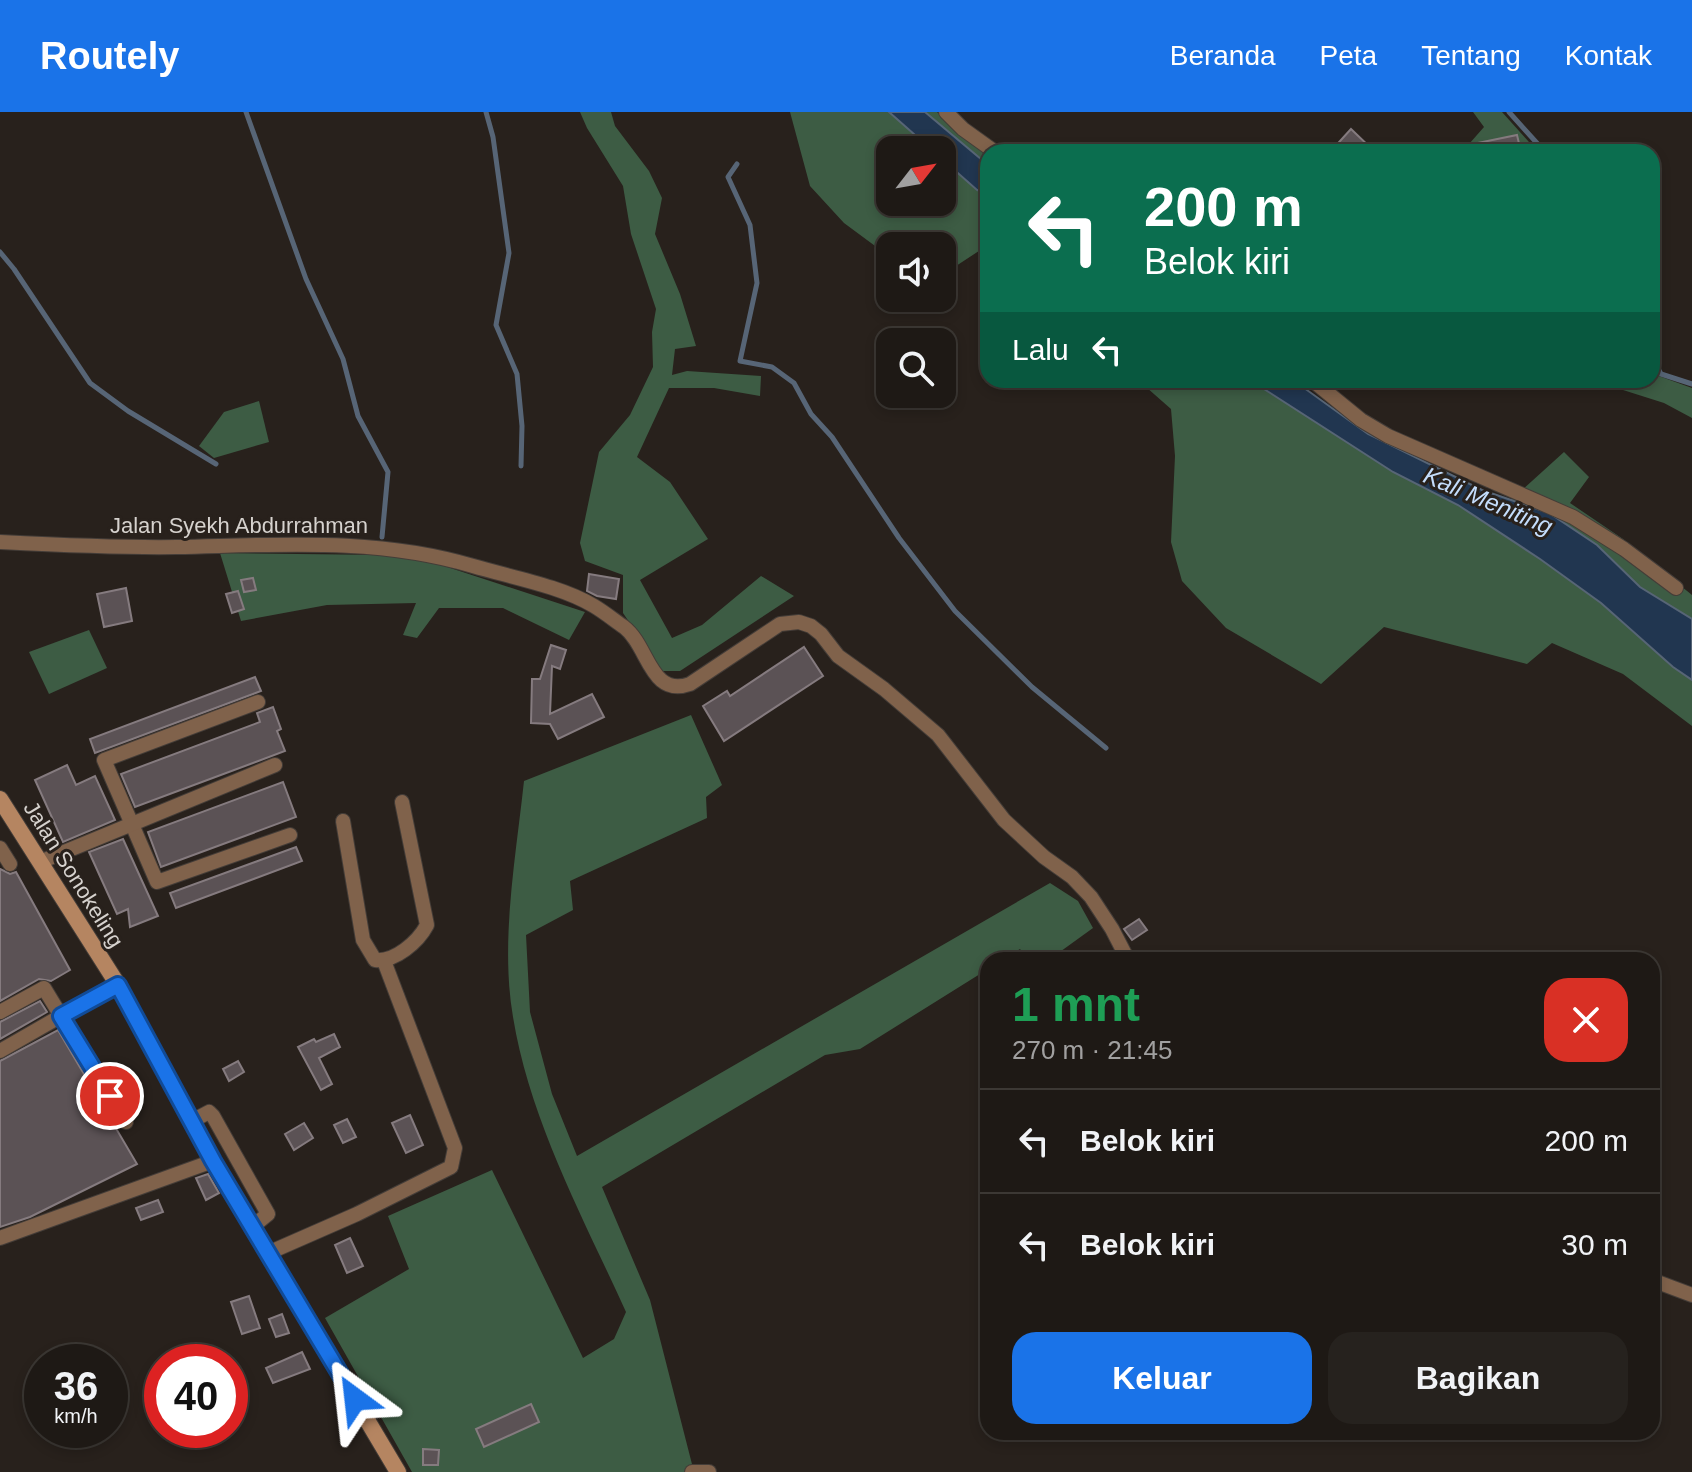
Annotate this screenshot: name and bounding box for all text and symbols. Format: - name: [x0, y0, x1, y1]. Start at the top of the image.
- text: Routely: [40, 35, 179, 77]
- text: Beranda: [1170, 40, 1276, 71]
- text: Peta: [1320, 40, 1377, 71]
- text: Tentang: [1421, 40, 1521, 71]
- text: Kontak: [1565, 40, 1652, 71]
- north arrow: [876, 136, 956, 216]
- map controls: [876, 136, 956, 408]
- text: 200 m: [1144, 175, 1303, 238]
- icon: left: [1012, 176, 1116, 280]
- button: sound: [876, 232, 956, 312]
- text: Belok kiri: [1144, 241, 1290, 282]
- button: search: [876, 328, 956, 408]
- icon: left: [1085, 328, 1129, 372]
- text: Lalu: [1012, 333, 1069, 366]
- water label: Kali Meniting: [1420, 461, 1557, 540]
- street label: Jalan Syekh Abdurrahman: [110, 513, 368, 538]
- street label: Jalan Sonokeling: [19, 797, 129, 952]
- text: 1 mnt: [1012, 978, 1140, 1031]
- button: close: [1544, 978, 1628, 1062]
- text: 270 m · 21:45: [1012, 1035, 1172, 1065]
- pin: [76, 1062, 144, 1130]
- icon: arrive: [88, 1074, 132, 1118]
- icon: left: [1012, 1119, 1056, 1163]
- text: Belok kiri: [1080, 1124, 1215, 1157]
- text: 200 m: [1545, 1124, 1628, 1157]
- icon: left: [1012, 1223, 1056, 1267]
- text: Belok kiri: [1080, 1228, 1215, 1261]
- text: 30 m: [1561, 1228, 1628, 1261]
- button: Keluar: [1012, 1332, 1312, 1424]
- button: Bagikan: [1328, 1332, 1628, 1424]
- speed limit sign: 40: [144, 1344, 248, 1448]
- position arrow: [313, 1357, 397, 1441]
- text: 36: [54, 1364, 98, 1408]
- text: km/h: [54, 1405, 98, 1427]

